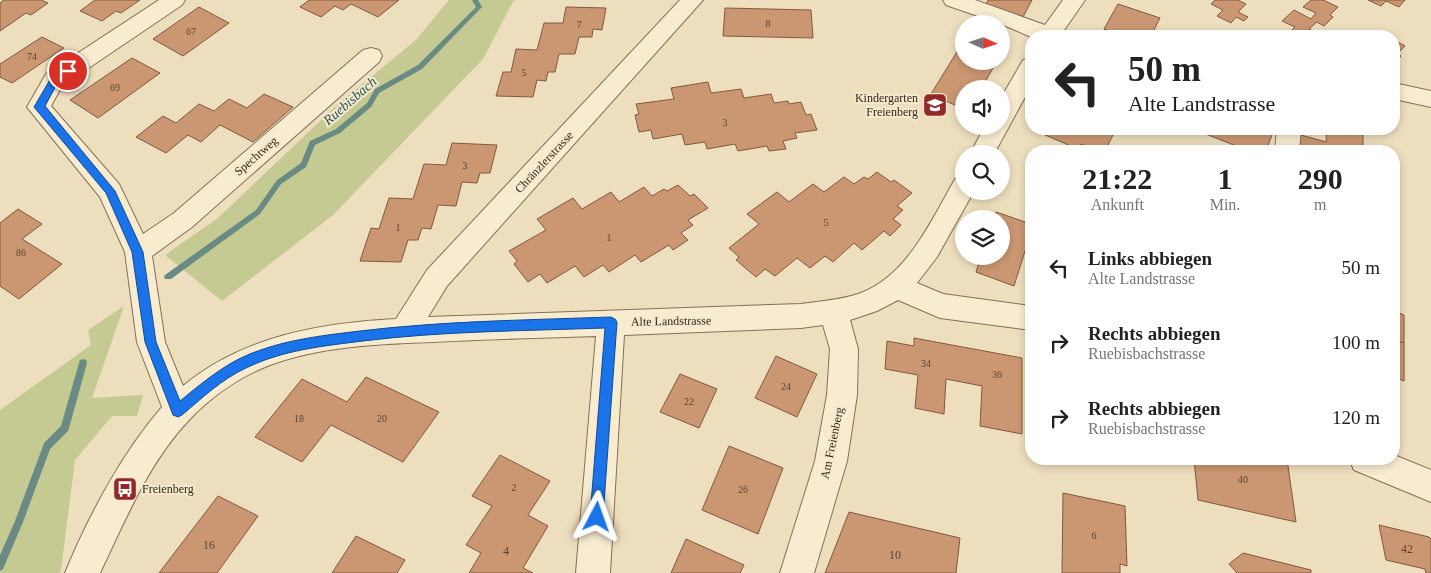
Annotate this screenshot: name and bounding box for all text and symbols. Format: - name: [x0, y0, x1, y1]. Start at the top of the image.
- north arrow: [955, 15, 1010, 70]
- map controls: [955, 15, 1010, 265]
- house number: 8: [766, 18, 771, 29]
- house number: 7: [577, 19, 582, 30]
- house number: 67: [186, 26, 196, 37]
- pin: [47, 50, 89, 92]
- icon: left: [1045, 50, 1110, 115]
- text: 50 m: [1128, 50, 1201, 89]
- house number: 74: [27, 51, 37, 62]
- icon: arrive: [54, 57, 82, 85]
- house number: 5: [522, 67, 527, 78]
- water label: Ruebisbach: [320, 74, 380, 129]
- button: sound: [955, 80, 1010, 135]
- house number: 69: [110, 82, 120, 93]
- place label: Kindergarten Freienberg: [855, 91, 918, 119]
- text: Alte Landstrasse: [1128, 91, 1275, 116]
- school or university icon: Kindergarten Freienberg: [922, 92, 948, 118]
- house number: 3: [723, 117, 728, 128]
- street label: Chränzlerstrasse: [512, 128, 576, 196]
- street label: Spechtweg: [232, 133, 280, 179]
- button: search: [955, 145, 1010, 200]
- house number: 3: [463, 160, 468, 171]
- text: 21:22: [1082, 162, 1152, 195]
- text: 1: [1217, 162, 1232, 195]
- text: 290: [1298, 162, 1343, 195]
- text: Ankunft: [1091, 196, 1144, 213]
- text: Min.: [1210, 196, 1240, 213]
- text: m: [1314, 196, 1326, 213]
- button: layers: [955, 210, 1010, 265]
- house number: 5: [824, 217, 829, 228]
- house number: 1: [396, 222, 401, 233]
- house number: 1: [607, 232, 612, 243]
- house number: 86: [16, 247, 26, 258]
- text: Links abbiegen: [1088, 248, 1212, 269]
- icon: left: [1045, 254, 1073, 282]
- text: 50 m: [1341, 257, 1380, 278]
- text: Alte Landstrasse: [1088, 270, 1195, 287]
- street label: Alte Landstrasse: [631, 313, 711, 329]
- text: Rechts abbiegen: [1088, 323, 1220, 344]
- icon: right: [1045, 329, 1073, 357]
- text: 100 m: [1332, 332, 1380, 353]
- text: Ruebisbachstrasse: [1088, 345, 1205, 362]
- house number: 34: [921, 358, 931, 369]
- house number: 36: [992, 369, 1002, 380]
- house number: 24: [781, 381, 791, 392]
- house number: 22: [684, 396, 694, 407]
- text: Rechts abbiegen: [1088, 398, 1220, 419]
- icon: right: [1045, 404, 1073, 432]
- street label: Am Freienberg: [818, 406, 846, 480]
- text: 120 m: [1332, 407, 1380, 428]
- house number: 18: [294, 413, 304, 424]
- house number: 20: [377, 413, 387, 424]
- text: Ruebisbachstrasse: [1088, 420, 1205, 437]
- house number: 40: [1238, 474, 1248, 485]
- bus stop icon: Freienberg: [112, 476, 138, 502]
- place label: Freienberg: [142, 482, 194, 496]
- house number: 2: [512, 482, 517, 493]
- house number: 26: [738, 484, 748, 495]
- position arrow: [570, 490, 622, 542]
- house number: 6: [1092, 530, 1097, 541]
- house number: 16: [203, 538, 215, 552]
- house number: 42: [1401, 542, 1413, 556]
- house number: 4: [503, 544, 509, 558]
- house number: 10: [889, 548, 901, 562]

